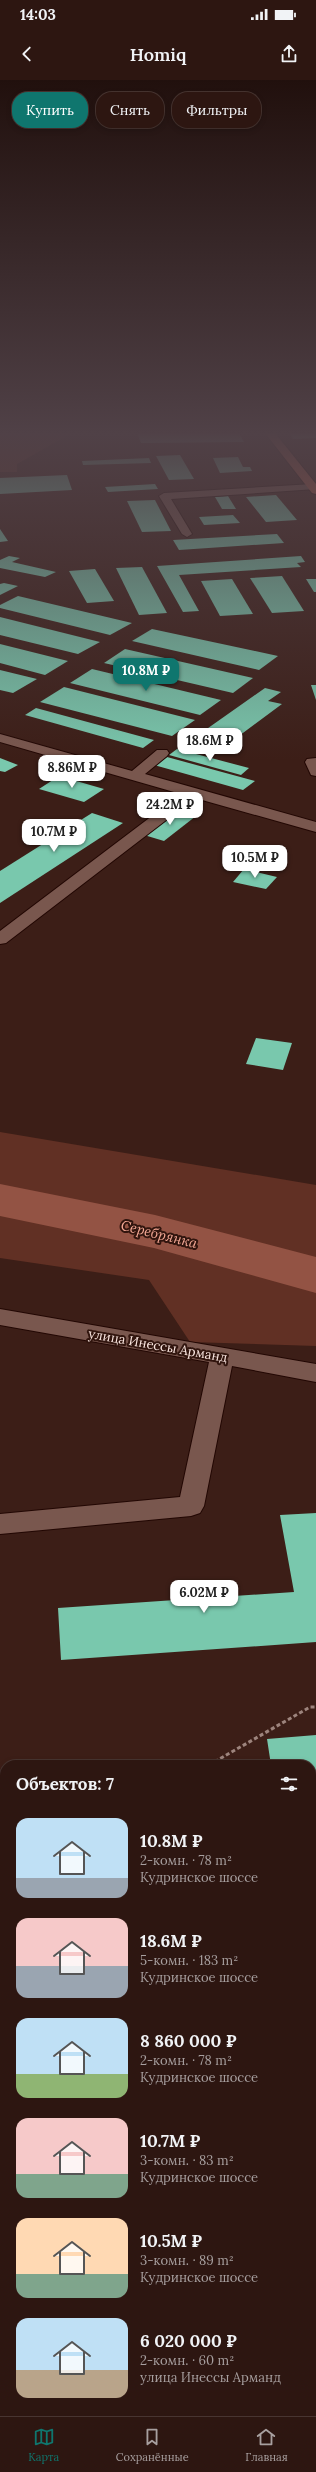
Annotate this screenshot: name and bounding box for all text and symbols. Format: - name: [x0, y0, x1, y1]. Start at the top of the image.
- text: 14:03: [20, 5, 56, 24]
- icon: back: [16, 43, 38, 65]
- text: Homiq: [130, 43, 186, 66]
- icon: share: [278, 43, 300, 65]
- chip: Купить: [12, 92, 88, 128]
- chip: Снять: [96, 92, 164, 128]
- chip: Фильтры: [172, 92, 261, 128]
- pin: 10.8M ₽: [109, 658, 183, 692]
- text: 10.8M ₽: [122, 662, 170, 679]
- pin: 18.6M ₽: [173, 728, 247, 762]
- text: 18.6M ₽: [186, 732, 234, 749]
- pin: 8.86M ₽: [35, 755, 109, 789]
- text: 8.86M ₽: [47, 759, 97, 776]
- pin: 24.2M ₽: [133, 792, 207, 826]
- text: 24.2M ₽: [146, 796, 194, 813]
- pin: 10.7M ₽: [17, 819, 91, 853]
- text: 10.7M ₽: [31, 823, 77, 840]
- pin: 10.5M ₽: [218, 845, 292, 879]
- text: 10.5M ₽: [231, 849, 279, 866]
- water label: Серебрянка: [119, 1216, 199, 1252]
- street label: улица Инессы Арманд: [87, 1325, 229, 1366]
- pin: 6.02M ₽: [167, 1580, 241, 1614]
- text: 6.02M ₽: [179, 1584, 229, 1601]
- text: Объектов: 7: [16, 1773, 114, 1795]
- icon: filters: [278, 1773, 300, 1795]
- text: 10.8M ₽: [140, 1830, 203, 1852]
- icon: home: [48, 1834, 96, 1882]
- text: 2-комн. · 78 m²: [140, 1852, 232, 1869]
- text: Кудринское шоссе: [140, 1869, 258, 1886]
- text: 18.6M ₽: [140, 1930, 202, 1952]
- icon: home: [48, 1934, 96, 1982]
- text: 5-комн. · 183 m²: [140, 1952, 238, 1969]
- text: Кудринское шоссе: [140, 1969, 258, 1986]
- text: 8 860 000 ₽: [140, 2030, 236, 2052]
- icon: home: [48, 2034, 96, 2082]
- text: 2-комн. · 78 m²: [140, 2052, 232, 2069]
- text: Кудринское шоссе: [140, 2069, 258, 2086]
- text: 10.7M ₽: [140, 2130, 200, 2152]
- icon: home: [48, 2134, 96, 2182]
- text: 3-комн. · 83 m²: [140, 2152, 234, 2169]
- text: Кудринское шоссе: [140, 2169, 258, 2186]
- text: 10.5M ₽: [140, 2230, 202, 2252]
- icon: home: [48, 2234, 96, 2282]
- text: 3-комн. · 89 m²: [140, 2252, 234, 2269]
- text: Кудринское шоссе: [140, 2269, 258, 2286]
- text: 6 020 000 ₽: [140, 2330, 237, 2352]
- icon: home: [48, 2334, 96, 2382]
- text: 2-комн. · 60 m²: [140, 2352, 234, 2369]
- text: улица Инессы Арманд: [140, 2369, 281, 2386]
- tab: Карта: [28, 2426, 59, 2464]
- tab: Сохранённые: [116, 2426, 189, 2464]
- tab: Главная: [245, 2426, 288, 2464]

